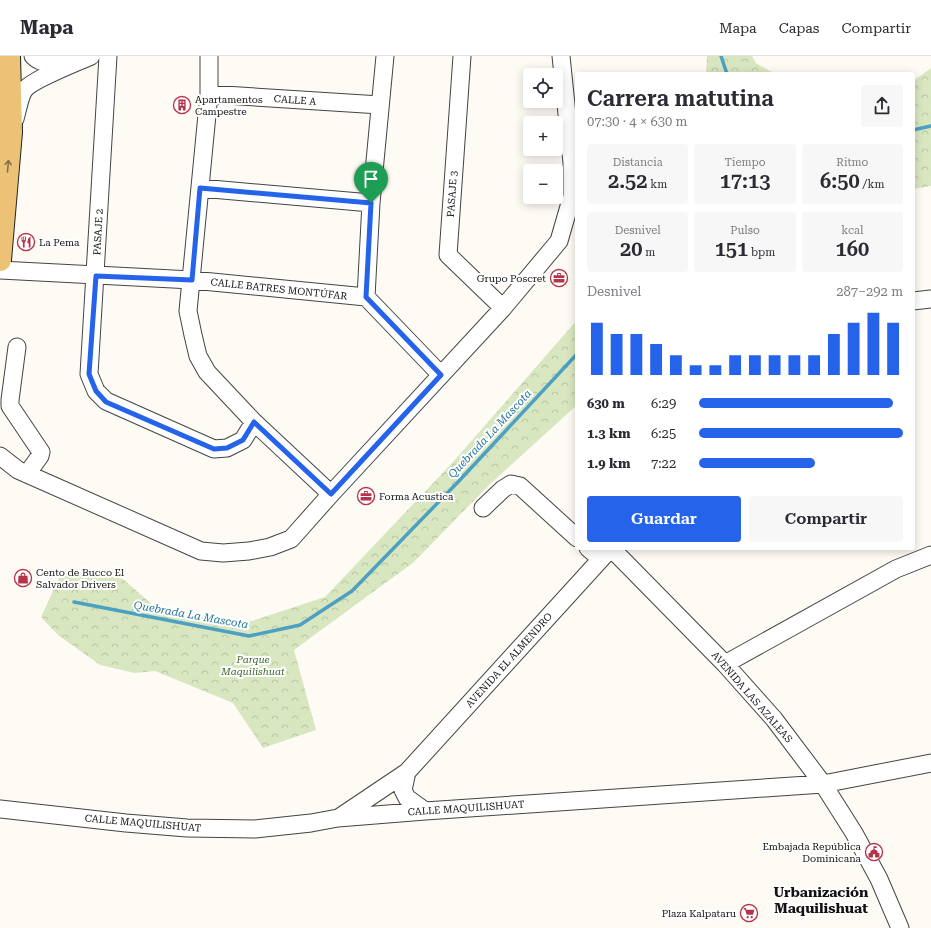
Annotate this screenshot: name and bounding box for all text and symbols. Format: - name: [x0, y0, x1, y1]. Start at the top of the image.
- text: Mapa: [20, 16, 73, 39]
- text: Mapa: [719, 20, 757, 36]
- text: Capas: [779, 20, 820, 36]
- text: Compartir: [842, 20, 911, 36]
- map controls: [523, 68, 563, 204]
- button: locate: [523, 68, 563, 108]
- button: share: [861, 85, 903, 127]
- text: Carrera matutina: [587, 86, 774, 111]
- street label: CALLE A: [273, 93, 317, 107]
- place label: Apartamentos Campestre: [195, 94, 263, 117]
- building icon: Apartamentos Campestre: [172, 95, 192, 115]
- text: 07:30 · 4 × 630 m: [587, 114, 687, 129]
- button: +: [523, 116, 563, 156]
- text: Distancia: [613, 156, 663, 169]
- text: Tiempo: [725, 156, 765, 169]
- text: Ritmo: [836, 156, 868, 169]
- one-way arrow: [5, 160, 12, 173]
- pin: [354, 162, 388, 203]
- button: −: [523, 164, 563, 204]
- icon: arrive: [360, 168, 382, 190]
- text: 2.52: [608, 169, 648, 193]
- text: 17:13: [720, 169, 770, 193]
- text: 6:50: [820, 169, 860, 193]
- street label: PASAJE 3: [445, 170, 459, 218]
- text: km: [648, 178, 667, 191]
- text: /km: [860, 178, 885, 191]
- street label: PASAJE 2: [91, 208, 105, 256]
- text: Desnivel: [615, 224, 661, 237]
- text: Pulso: [730, 224, 760, 237]
- text: kcal: [841, 224, 863, 237]
- restaurant icon: La Pema: [16, 232, 36, 252]
- place label: La Pema: [39, 237, 80, 248]
- text: 20: [620, 237, 642, 261]
- text: 151: [715, 237, 748, 261]
- text: 160: [836, 237, 869, 261]
- text: m: [642, 246, 655, 259]
- text: bpm: [748, 246, 775, 259]
- office icon: Grupo Poscret: [549, 268, 569, 288]
- place label: Grupo Poscret: [477, 273, 546, 284]
- street label: CALLE BATRES MONTÚFAR: [210, 276, 348, 302]
- text: Desnivel: [587, 284, 641, 299]
- text: 287–292 m: [836, 284, 903, 299]
- water label: Quebrada La Mascota: [446, 387, 535, 481]
- text: 630 m: [587, 396, 625, 411]
- text: 6:29: [651, 396, 676, 411]
- text: 1.3 km: [587, 426, 630, 441]
- text: 6:25: [651, 426, 676, 441]
- text: 1.9 km: [587, 456, 630, 471]
- text: 7:22: [651, 456, 676, 471]
- office icon: Forma Acustica: [356, 486, 376, 506]
- place label: Forma Acustica: [379, 491, 454, 502]
- button: Guardar: [587, 496, 741, 542]
- button: Compartir: [749, 496, 903, 542]
- place label: Cento de Bucco El Salvador Drivers: [36, 567, 124, 590]
- shop icon: Cento de Bucco El Salvador Drivers: [13, 568, 33, 588]
- water label: Quebrada La Mascota: [133, 599, 250, 632]
- street label: AVENIDA EL ALMENDRO: [464, 610, 554, 710]
- street label: AVENIDA LAS AZALEAS: [709, 649, 795, 745]
- park label: Parque Maquilishuat: [220, 654, 285, 677]
- street label: CALLE MAQUILISHUAT: [407, 798, 525, 818]
- street label: CALLE MAQUILISHUAT: [84, 812, 202, 834]
- place label: Embajada República Dominicana: [762, 841, 862, 864]
- public building icon: Embajada República Dominicana: [864, 842, 884, 862]
- district label: Urbanización Maquilishuat: [774, 884, 869, 916]
- supermarket icon: Plaza Kalpataru: [739, 903, 759, 923]
- place label: Plaza Kalpataru: [662, 908, 737, 919]

